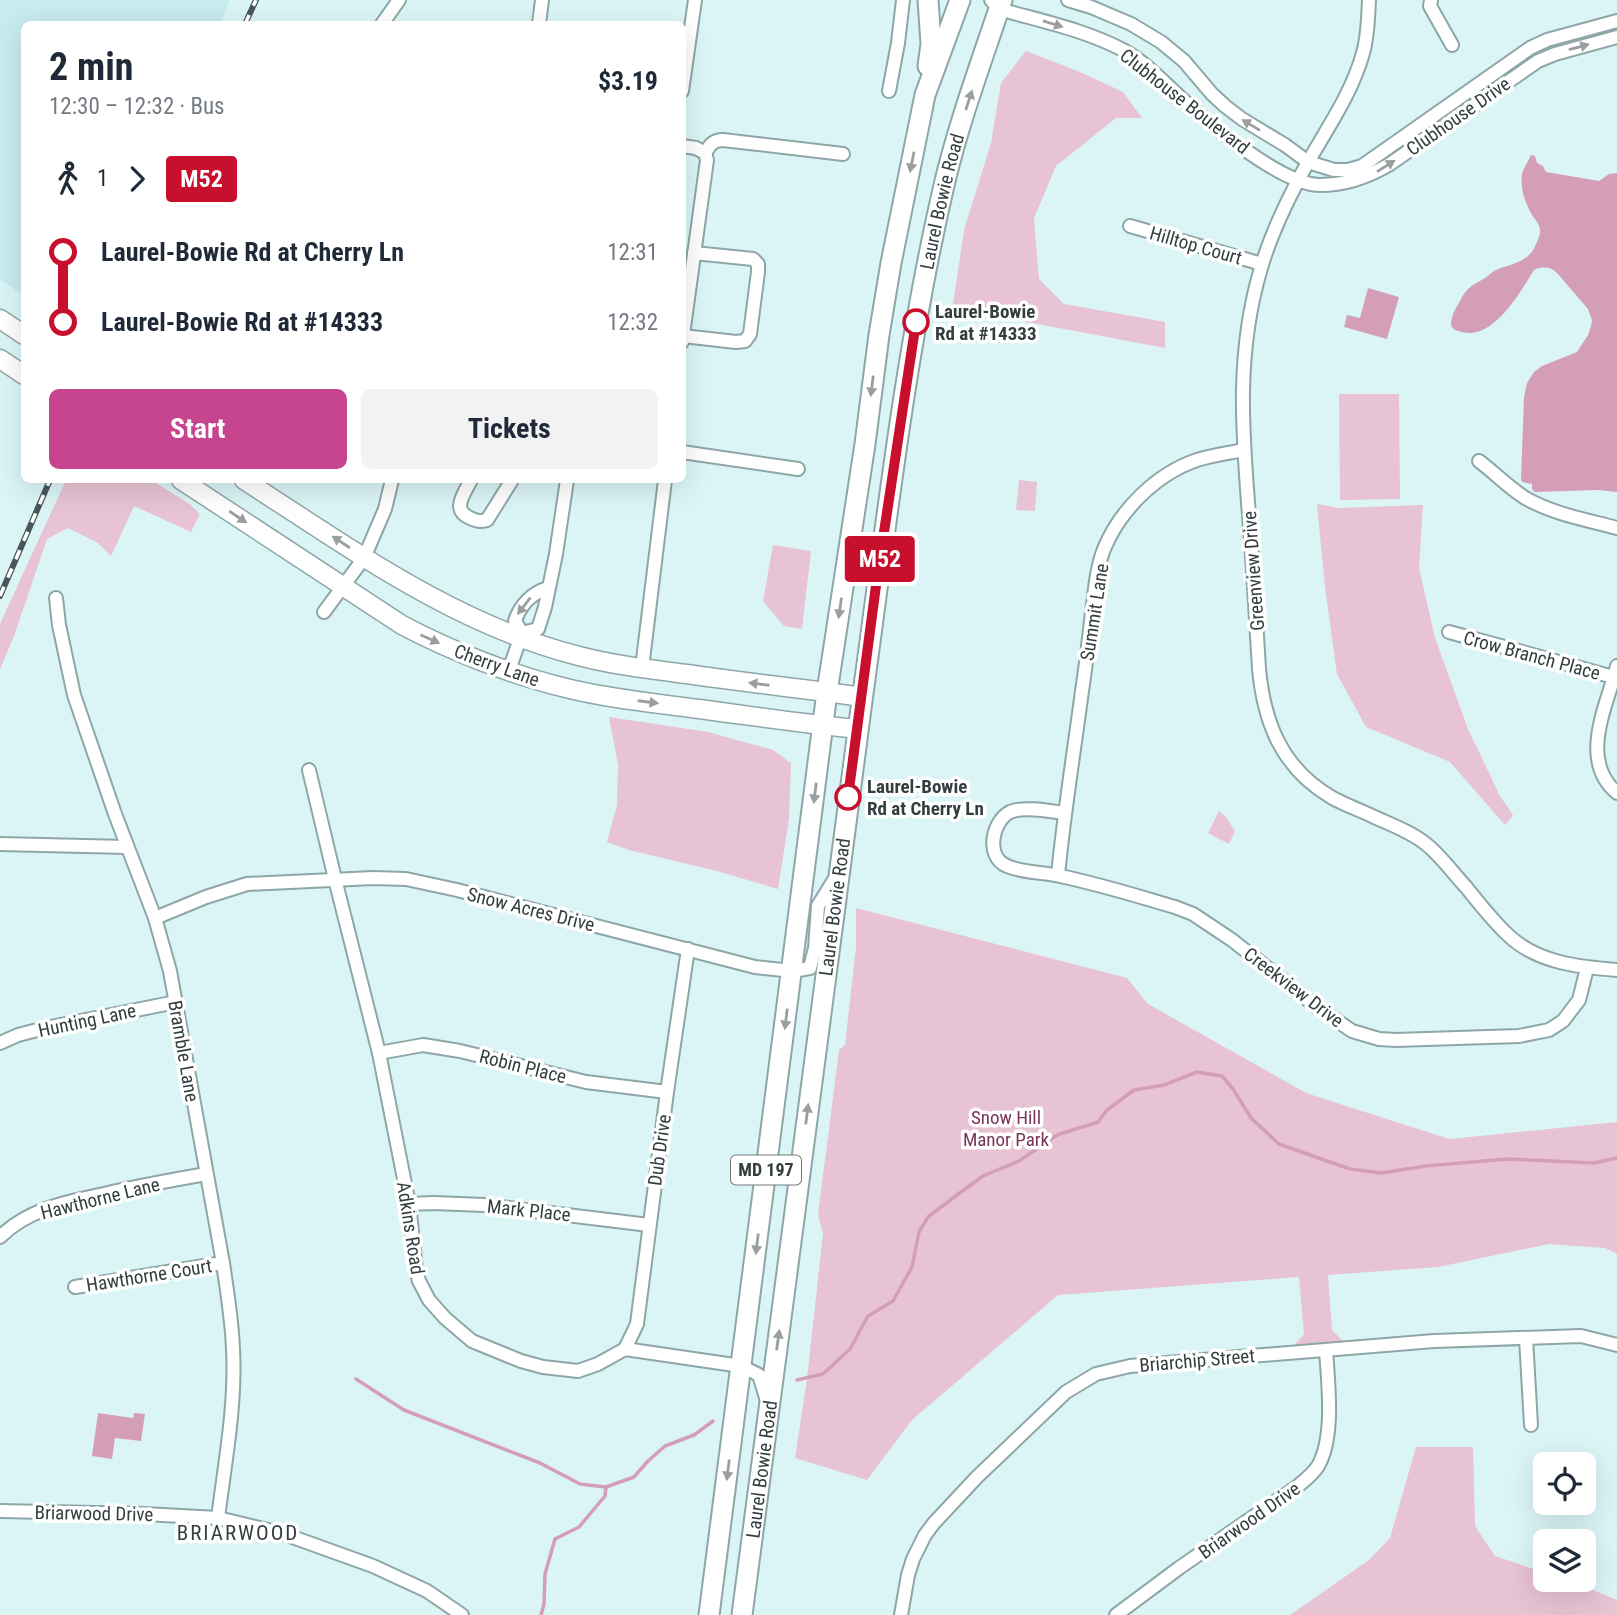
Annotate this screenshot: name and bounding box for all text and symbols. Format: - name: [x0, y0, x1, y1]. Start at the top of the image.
- one-way arrow: [1042, 20, 1063, 30]
- one-way arrow: [1569, 42, 1590, 52]
- street label: Clubhouse Boulevard: [1115, 44, 1254, 159]
- text: 2 min: [49, 45, 133, 89]
- text: $3.19: [598, 66, 658, 96]
- street label: Clubhouse Drive: [1402, 72, 1515, 161]
- one-way arrow: [964, 89, 975, 110]
- text: 12:30 – 12:32 · Bus: [49, 93, 225, 120]
- one-way arrow: [1242, 119, 1261, 131]
- street label: Laurel Bowie Road: [915, 131, 969, 271]
- one-way arrow: [907, 151, 918, 173]
- one-way arrow: [1377, 159, 1396, 172]
- icon: walk: [49, 160, 87, 198]
- icon: forward: [118, 160, 156, 198]
- text: 1: [97, 165, 108, 192]
- text: M52: [180, 165, 223, 193]
- street label: Hilltop Court: [1147, 221, 1245, 270]
- text: Laurel-Bowie Rd at Cherry Ln: [101, 237, 404, 267]
- text: 12:31: [607, 239, 658, 266]
- place label: Laurel-Bowie Rd at #14333: [935, 300, 1037, 345]
- text: Laurel-Bowie Rd at #14333: [101, 307, 383, 337]
- text: 12:32: [607, 309, 658, 336]
- marker: Laurel-Bowie Rd at #14333: [903, 309, 929, 335]
- one-way arrow: [866, 375, 877, 397]
- button: Start: [49, 389, 347, 469]
- button: Tickets: [361, 389, 658, 469]
- street label: Greenview Drive: [1238, 510, 1269, 632]
- one-way arrow: [228, 511, 248, 524]
- one-way arrow: [331, 536, 350, 549]
- line badge: M52: [840, 536, 920, 582]
- text: M52: [859, 545, 901, 573]
- street label: Summit Lane: [1075, 562, 1114, 662]
- one-way arrow: [517, 597, 531, 616]
- one-way arrow: [834, 597, 845, 619]
- street label: Crow Branch Place: [1461, 626, 1603, 685]
- one-way arrow: [420, 633, 440, 645]
- street label: Cherry Lane: [451, 639, 543, 692]
- one-way arrow: [748, 678, 770, 689]
- one-way arrow: [637, 696, 659, 707]
- place label: Laurel-Bowie Rd at Cherry Ln: [867, 775, 984, 820]
- one-way arrow: [809, 782, 820, 804]
- marker: Laurel-Bowie Rd at Cherry Ln: [835, 784, 861, 810]
- street label: Laurel Bowie Road: [814, 837, 855, 977]
- street label: Snow Acres Drive: [465, 883, 597, 936]
- street label: Creekview Drive: [1239, 942, 1348, 1032]
- street label: Hunting Lane: [36, 999, 138, 1042]
- street label: Bramble Lane: [163, 999, 204, 1104]
- one-way arrow: [780, 1008, 791, 1030]
- street label: Robin Place: [477, 1045, 569, 1088]
- one-way arrow: [802, 1103, 813, 1125]
- park label: Snow Hill Manor Park: [963, 1106, 1050, 1151]
- street label: Dub Drive: [643, 1113, 676, 1187]
- road number: MD 197: [731, 1156, 801, 1184]
- street label: Hawthorne Lane: [38, 1173, 162, 1224]
- street label: Adkins Road: [392, 1180, 429, 1276]
- street label: Mark Place: [486, 1195, 572, 1226]
- one-way arrow: [751, 1234, 762, 1256]
- street label: Hawthorne Court: [84, 1254, 214, 1297]
- one-way arrow: [773, 1329, 784, 1351]
- street label: Briarchip Street: [1138, 1344, 1256, 1377]
- street label: Laurel Bowie Road: [741, 1399, 782, 1540]
- map controls: [1533, 1452, 1596, 1592]
- button: locate: [1533, 1452, 1596, 1515]
- one-way arrow: [723, 1459, 734, 1481]
- street label: Briarwood Drive: [1194, 1477, 1305, 1564]
- street label: Briarwood Drive: [34, 1501, 154, 1526]
- district label: BRIARWOOD: [177, 1521, 299, 1545]
- button: layers: [1533, 1529, 1596, 1592]

